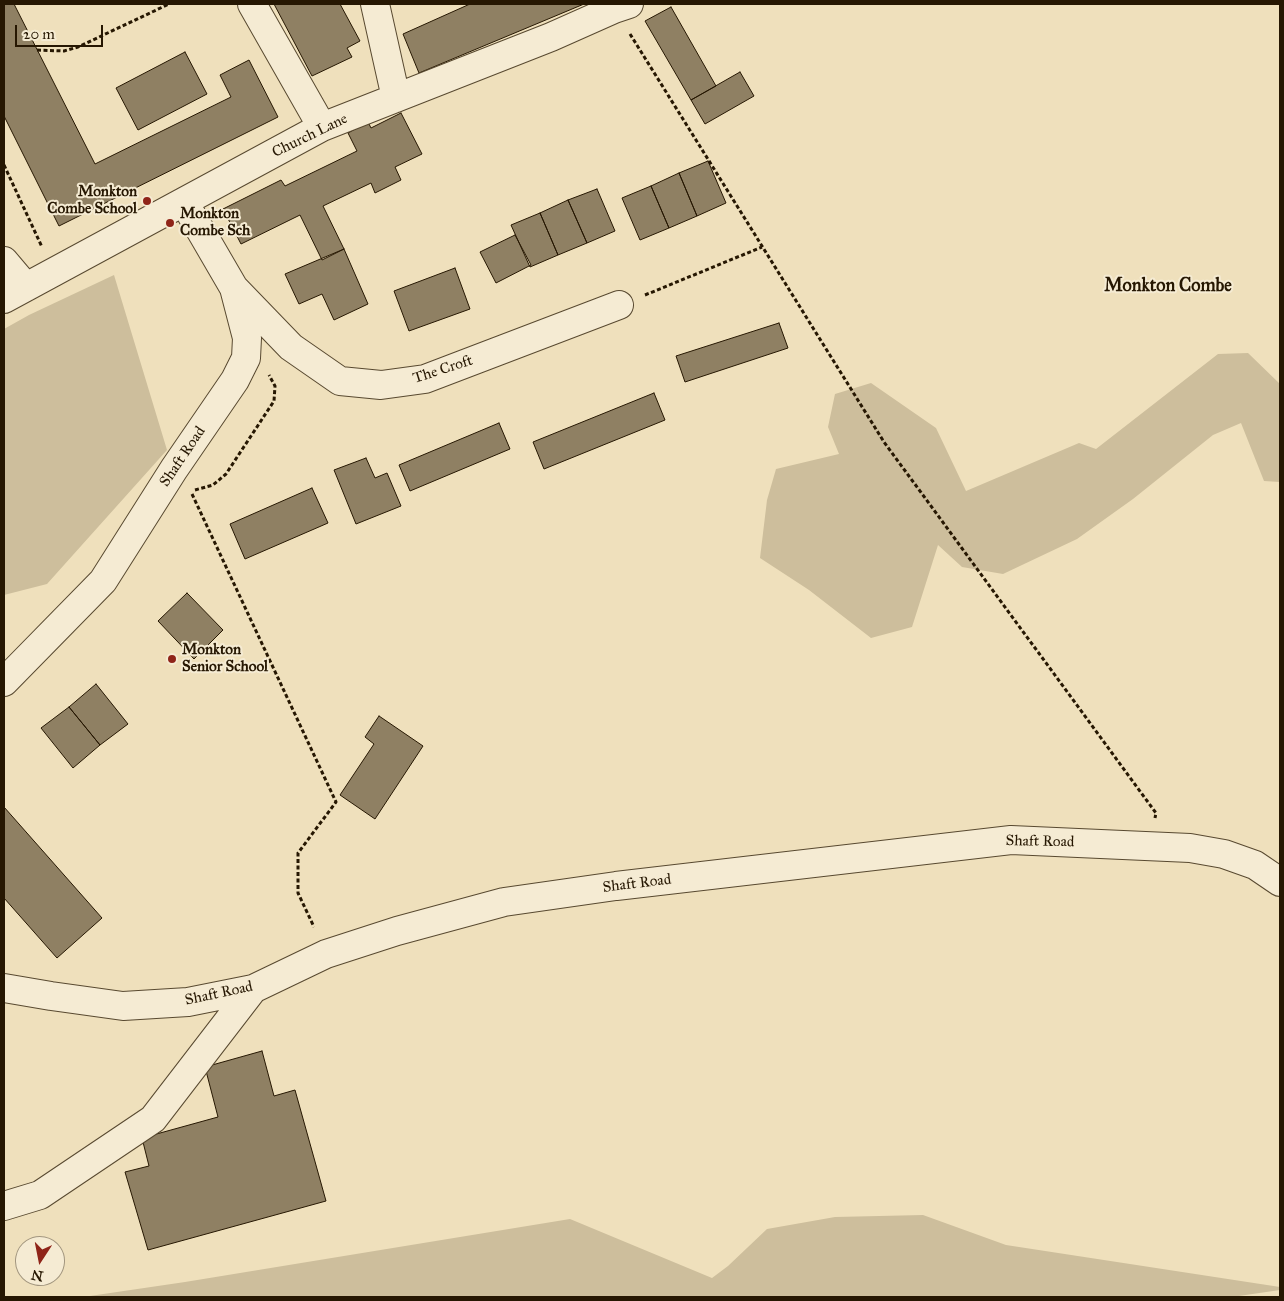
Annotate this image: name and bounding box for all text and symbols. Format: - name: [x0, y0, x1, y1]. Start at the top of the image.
- scale bar: [18, 15, 105, 47]
- text: 20 m: [23, 25, 55, 43]
- street label: Church Lane: [269, 110, 351, 162]
- place label: Monkton Combe School: [47, 183, 137, 218]
- marker: Monkton Combe School: [141, 195, 153, 207]
- place label: Monkton Combe Sch: [180, 205, 250, 240]
- marker: Monkton Combe Sch: [164, 217, 176, 229]
- district label: Monkton Combe: [1104, 276, 1232, 298]
- street label: The Croft: [411, 352, 475, 388]
- street label: Shaft Road: [156, 423, 210, 491]
- place label: Monkton Senior School: [182, 641, 268, 676]
- marker: Monkton Senior School: [166, 653, 178, 665]
- street label: Shaft Road: [1005, 832, 1075, 852]
- street label: Shaft Road: [602, 871, 672, 897]
- street label: Shaft Road: [183, 978, 255, 1010]
- north arrow: [15, 1236, 65, 1286]
- text: N: [30, 1266, 45, 1285]

